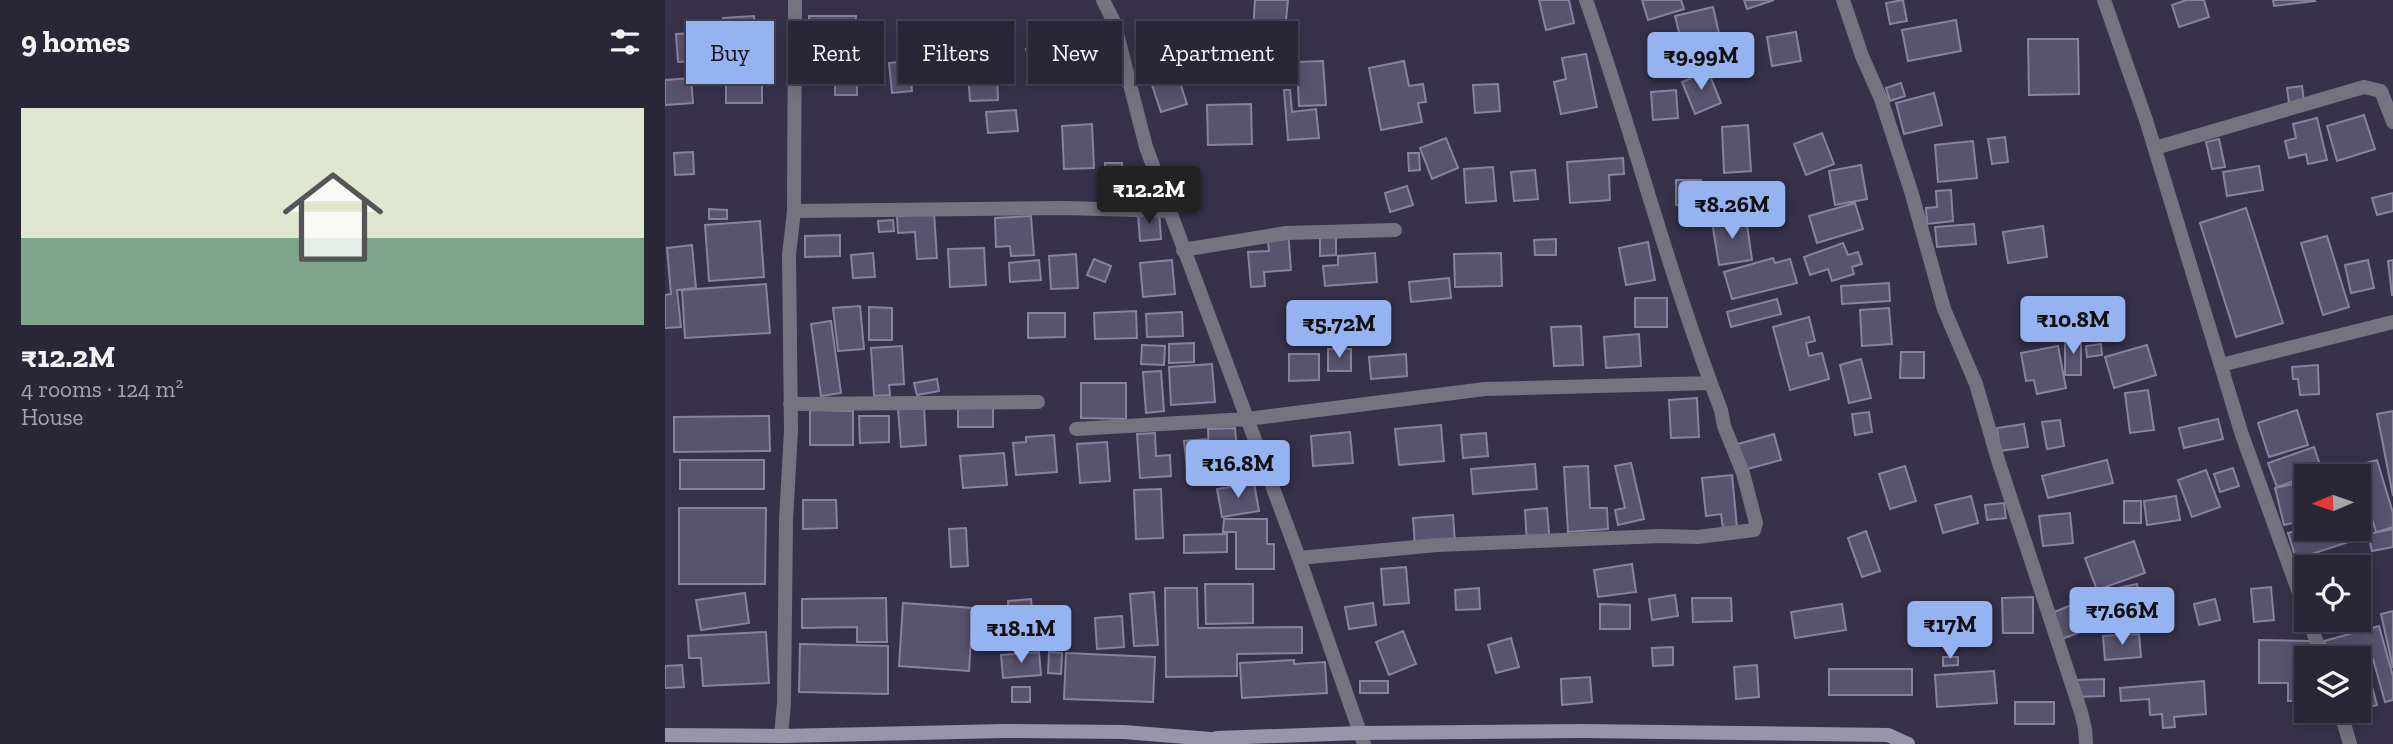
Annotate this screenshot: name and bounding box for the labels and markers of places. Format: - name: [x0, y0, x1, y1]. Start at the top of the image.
- pin: ₹9.99M: [1644, 32, 1758, 92]
- pin: ₹12.2M: [1092, 166, 1206, 226]
- pin: ₹8.26M: [1675, 182, 1789, 241]
- pin: ₹10.8M: [2016, 296, 2130, 356]
- pin: ₹5.72M: [1282, 300, 1396, 360]
- pin: ₹16.8M: [1181, 440, 1295, 500]
- pin: ₹7.66M: [2065, 588, 2179, 647]
- pin: ₹17M: [1909, 602, 1991, 661]
- pin: ₹18.1M: [964, 606, 1078, 665]

